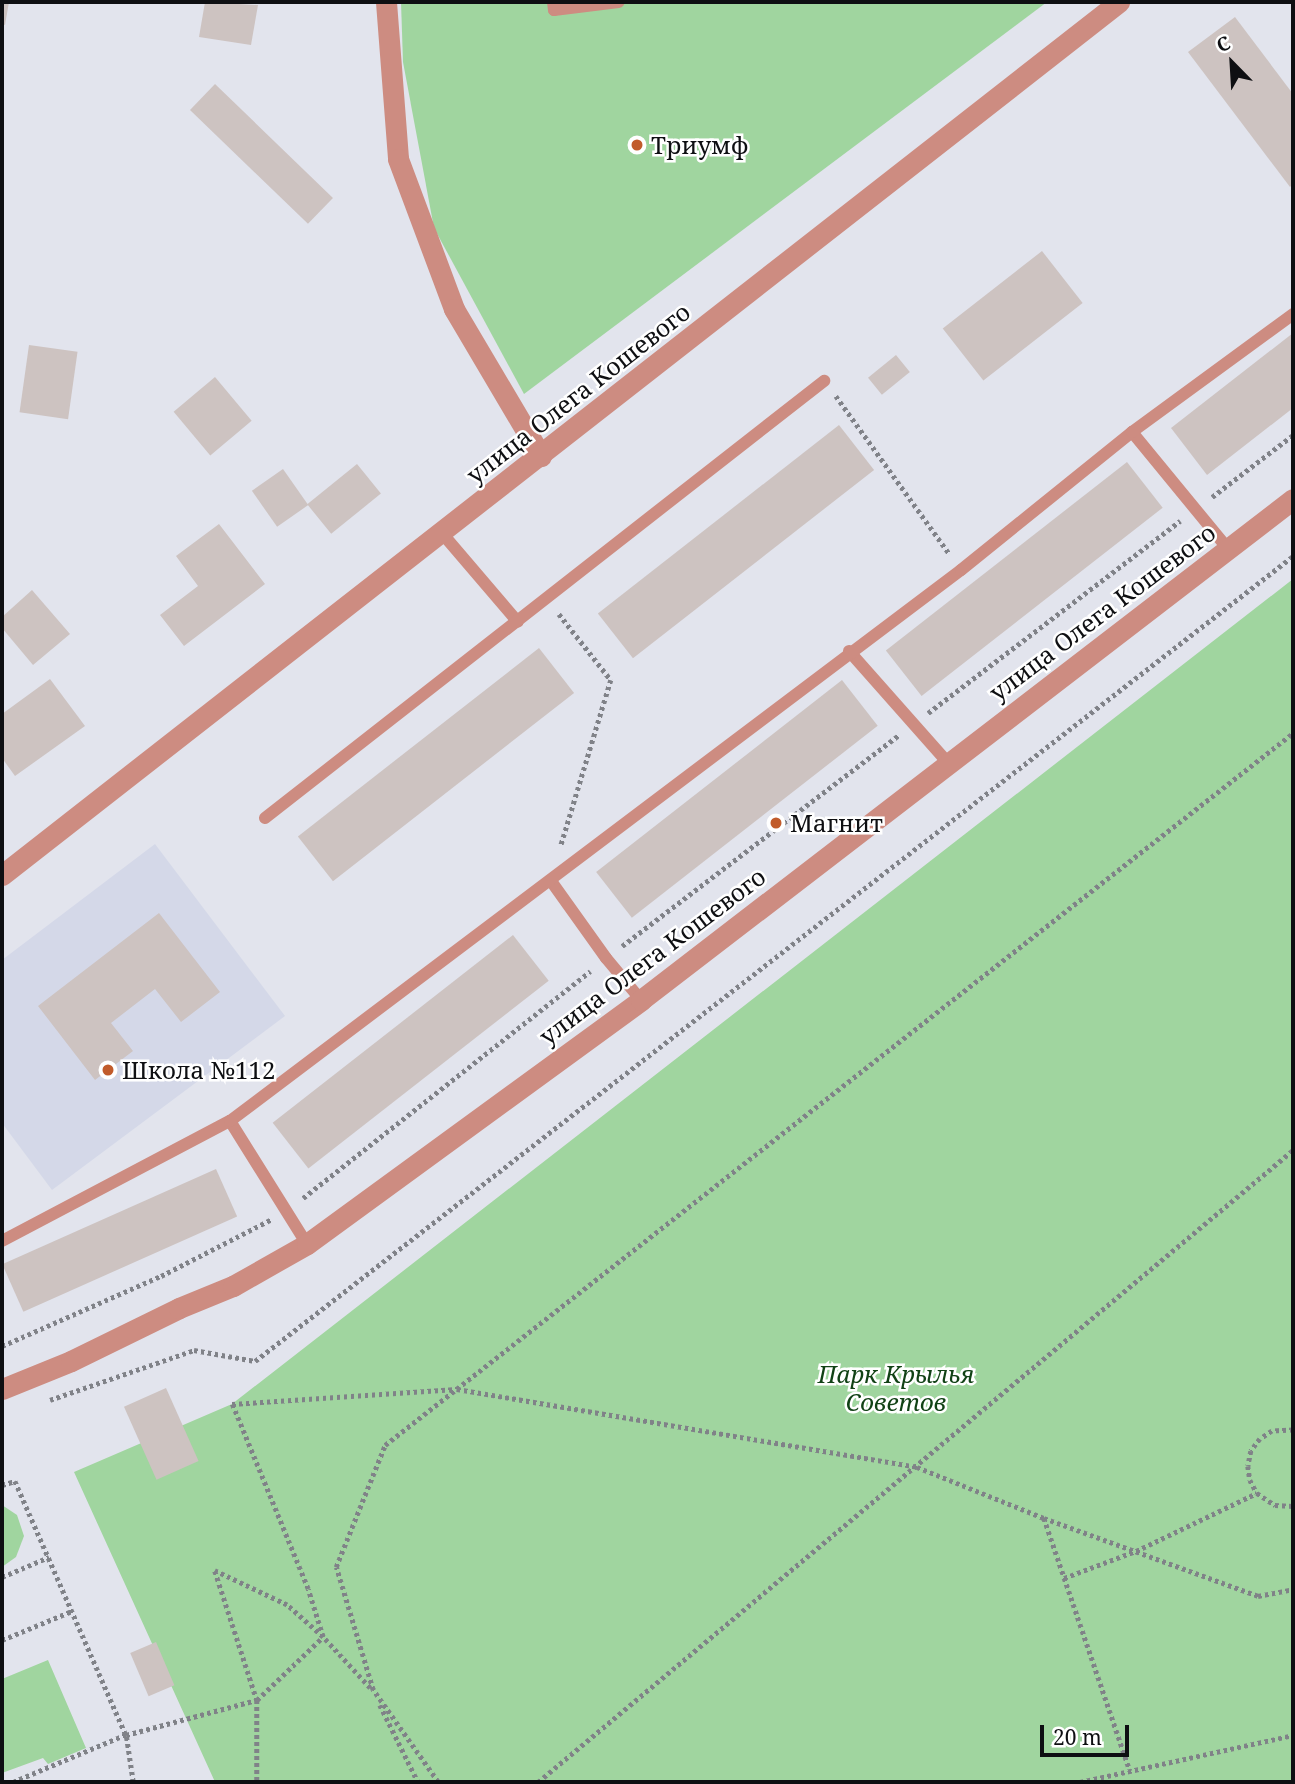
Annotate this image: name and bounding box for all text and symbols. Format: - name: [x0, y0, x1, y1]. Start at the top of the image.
- north arrow: [1197, 28, 1267, 98]
- text: С: [1212, 29, 1234, 58]
- place label: Триумф: [651, 131, 748, 159]
- marker: Триумф: [629, 137, 645, 153]
- street label: улица Олега Кошевого: [461, 297, 695, 489]
- street label: улица Олега Кошевого: [983, 518, 1221, 706]
- place label: Магнит: [790, 809, 883, 837]
- marker: Магнит: [768, 815, 784, 831]
- street label: улица Олега Кошевого: [533, 862, 771, 1050]
- place label: Школа №112: [122, 1056, 275, 1084]
- marker: Школа №112: [100, 1062, 116, 1078]
- park label: Парк Крылья Советов: [818, 1360, 974, 1416]
- scale bar: [1043, 1710, 1132, 1754]
- text: 20 m: [1053, 1723, 1102, 1751]

